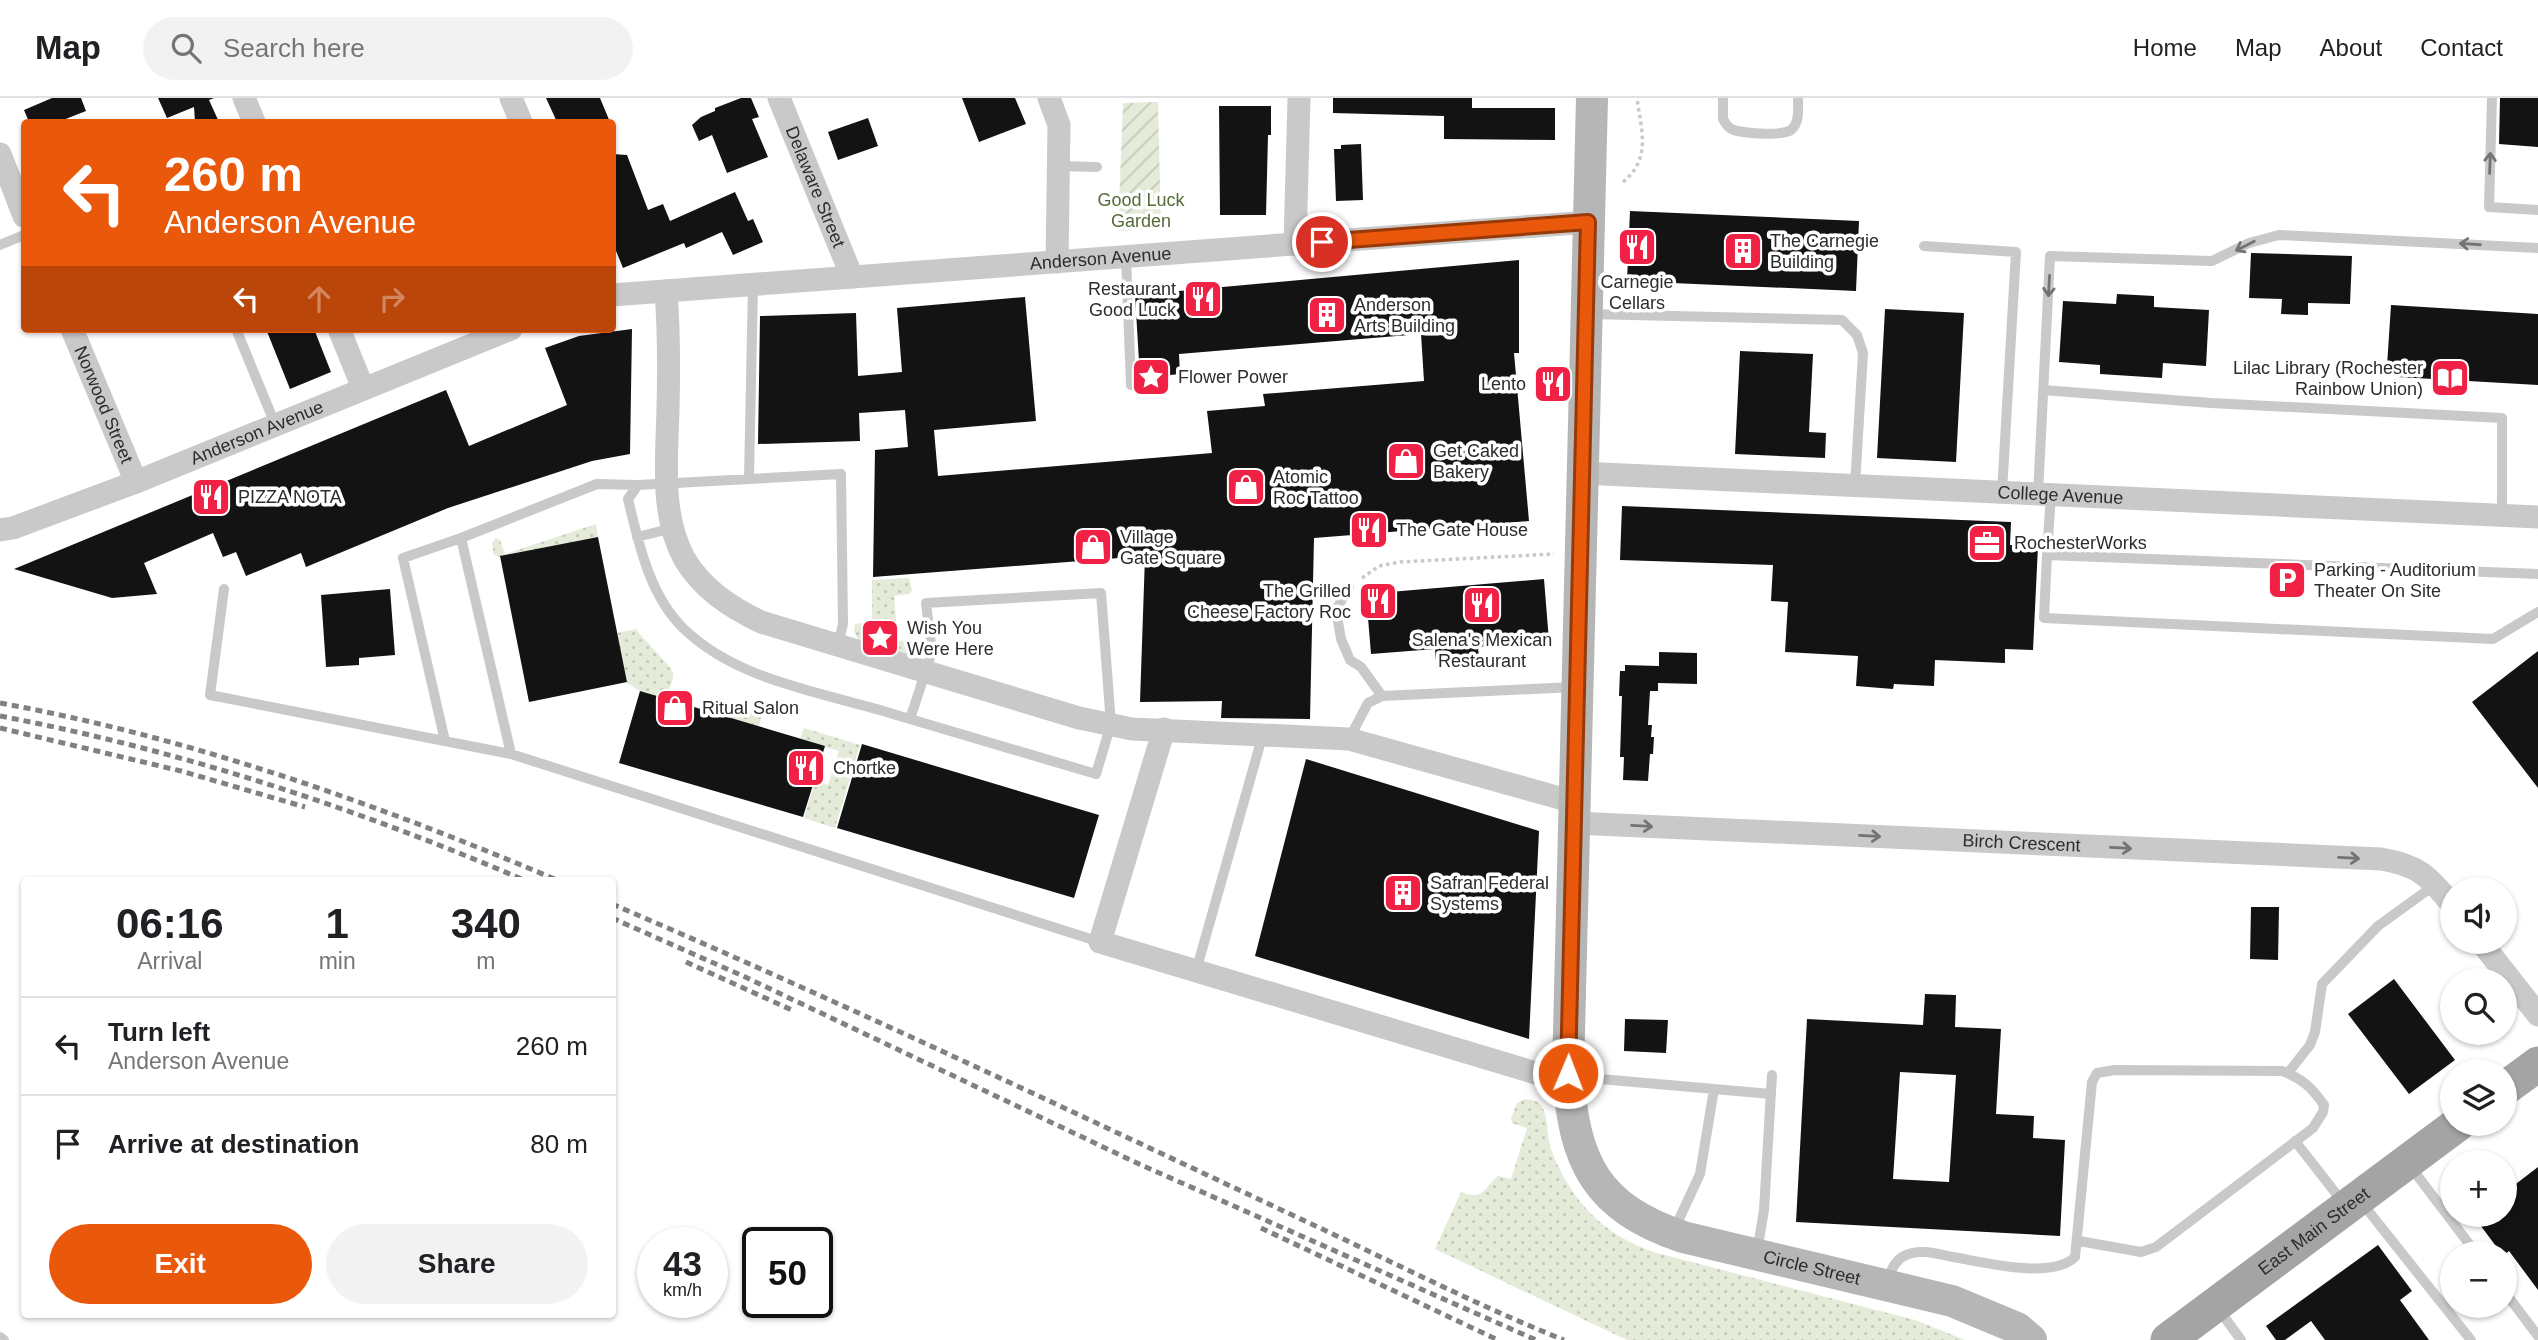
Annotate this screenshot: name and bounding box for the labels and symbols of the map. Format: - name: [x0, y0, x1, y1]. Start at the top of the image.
- street label: Delaware Street: [782, 123, 849, 250]
- one-way arrow: [2484, 152, 2497, 175]
- park label: Good Luck Garden: [1097, 190, 1186, 231]
- pin: [1292, 212, 1352, 272]
- restaurant icon: Carnegie Cellars: [1616, 226, 1658, 268]
- building icon: The Carnegie Building: [1722, 230, 1764, 272]
- place label: The Carnegie Building: [1770, 231, 1879, 272]
- one-way arrow: [2459, 237, 2482, 250]
- one-way arrow: [2235, 240, 2256, 254]
- street label: Anderson Avenue: [1029, 243, 1172, 274]
- place label: Carnegie Cellars: [1600, 272, 1674, 313]
- one-way arrow: [2042, 274, 2055, 297]
- restaurant icon: Restaurant Good Luck: [1182, 278, 1224, 320]
- place label: Restaurant Good Luck: [1088, 279, 1177, 320]
- building icon: Anderson Arts Building: [1306, 294, 1348, 336]
- place label: Anderson Arts Building: [1354, 295, 1455, 336]
- street label: Norwood Street: [70, 343, 137, 466]
- place icon: Flower Power: [1130, 356, 1172, 398]
- library icon: Lilac Library (Rochester Rainbow Union): [2429, 357, 2471, 399]
- place label: Lilac Library (Rochester Rainbow Union): [2233, 358, 2423, 399]
- restaurant icon: Lento: [1532, 363, 1574, 405]
- place label: Flower Power: [1178, 367, 1288, 387]
- place label: Lento: [1481, 374, 1526, 394]
- street label: Anderson Avenue: [187, 397, 326, 469]
- shop icon: Get Caked Bakery: [1385, 440, 1427, 482]
- place label: Get Caked Bakery: [1433, 441, 1519, 482]
- shop icon: Atomic Roc Tattoo: [1225, 466, 1267, 508]
- place label: Atomic Roc Tattoo: [1273, 467, 1359, 508]
- restaurant icon: PIZZA NOTA: [190, 476, 232, 518]
- street label: College Avenue: [1997, 482, 2124, 508]
- place label: PIZZA NOTA: [238, 487, 342, 507]
- restaurant icon: The Gate House: [1348, 509, 1390, 551]
- place label: The Gate House: [1396, 520, 1528, 540]
- office icon: RochesterWorks: [1966, 522, 2008, 564]
- shop icon: Village Gate Square: [1072, 526, 1114, 568]
- place label: Village Gate Square: [1120, 527, 1222, 568]
- place label: RochesterWorks: [2014, 533, 2147, 553]
- parking icon: Parking - Auditorium Theater On Site: [2266, 559, 2308, 601]
- place label: Parking - Auditorium Theater On Site: [2314, 560, 2476, 601]
- restaurant icon: The Grilled Cheese Factory Roc: [1357, 580, 1399, 622]
- place label: The Grilled Cheese Factory Roc: [1187, 581, 1351, 622]
- restaurant icon: Salena's Mexican Restaurant: [1461, 584, 1503, 626]
- place icon: Wish You Were Here: [859, 617, 901, 659]
- place label: Wish You Were Here: [907, 618, 994, 659]
- place label: Salena's Mexican Restaurant: [1412, 630, 1552, 671]
- shop icon: Ritual Salon: [654, 687, 696, 729]
- place label: Ritual Salon: [702, 698, 799, 718]
- restaurant icon: Chortke: [785, 747, 827, 789]
- place label: Chortke: [833, 758, 896, 778]
- one-way arrow: [1630, 820, 1653, 833]
- one-way arrow: [1858, 830, 1881, 843]
- street label: Birch Crescent: [1962, 830, 2081, 856]
- one-way arrow: [2109, 841, 2132, 854]
- one-way arrow: [2337, 851, 2360, 864]
- building icon: Safran Federal Systems: [1382, 872, 1424, 914]
- place label: Safran Federal Systems: [1430, 873, 1549, 914]
- position arrow: [1531, 1036, 1605, 1110]
- street label: East Main Street: [2255, 1183, 2373, 1279]
- speed limit sign: 50: [742, 1227, 833, 1318]
- street label: Circle Street: [1761, 1246, 1862, 1289]

